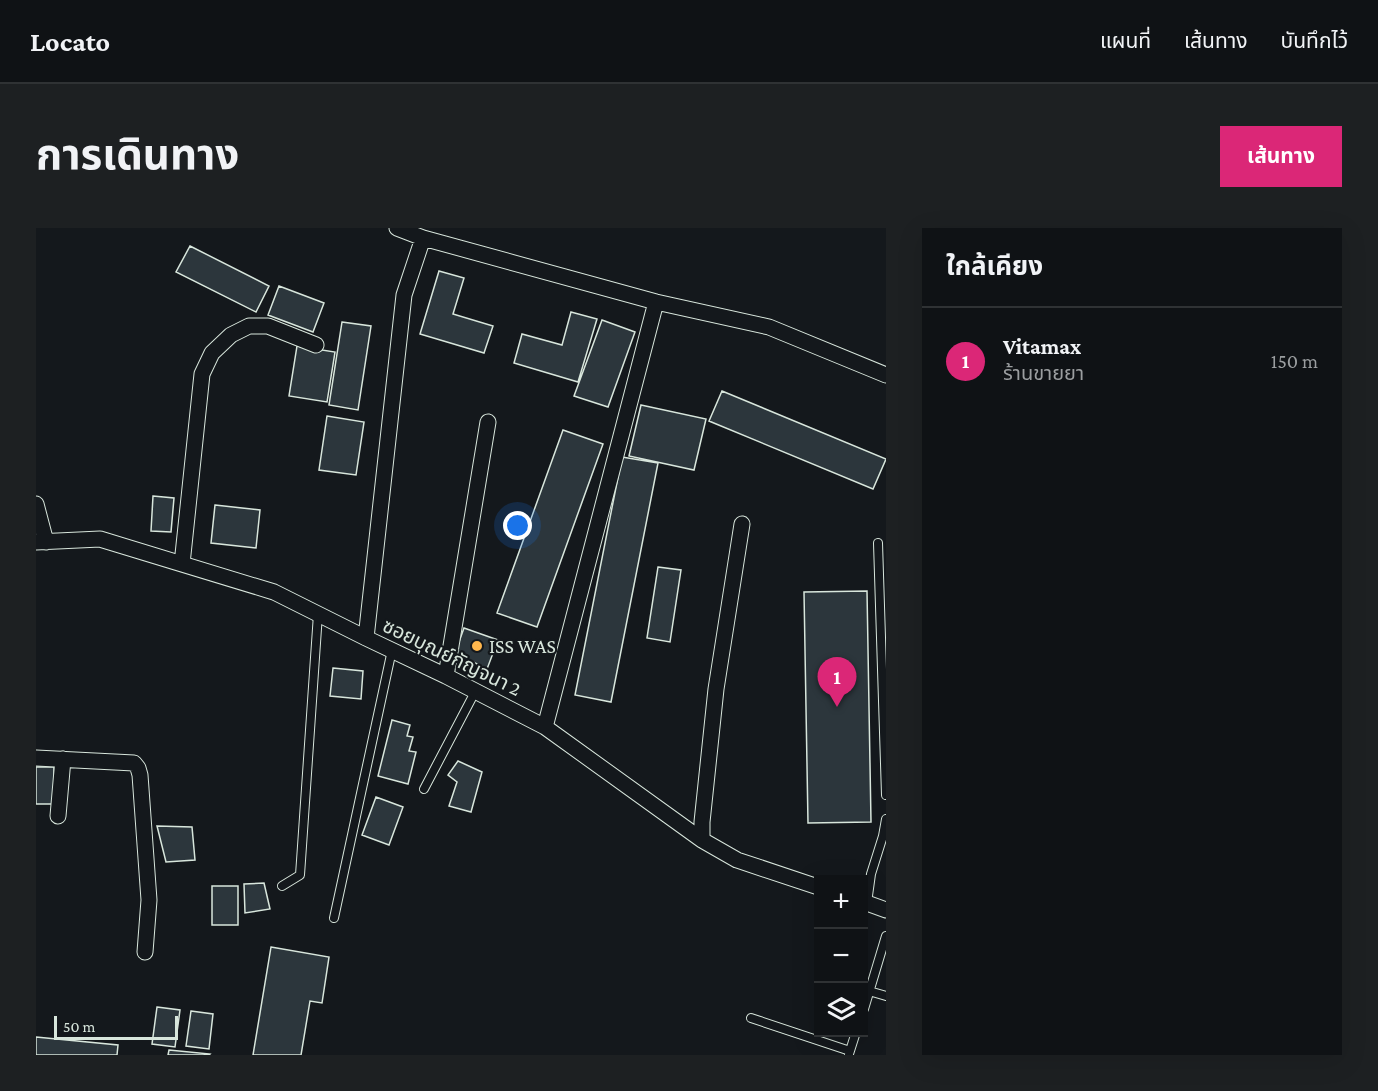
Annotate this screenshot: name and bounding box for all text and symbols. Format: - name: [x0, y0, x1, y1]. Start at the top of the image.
- text: Locato: [30, 26, 110, 57]
- text: แผนที่: [1100, 29, 1151, 53]
- text: เส้นทาง: [1184, 29, 1248, 53]
- text: บันทึกไว้: [1281, 29, 1348, 53]
- button: เส้นทาง: [1220, 126, 1342, 187]
- text: การเดินทาง: [36, 131, 239, 178]
- text: ใกล้เคียง: [946, 252, 1043, 281]
- text: Vitamax: [1003, 334, 1081, 359]
- text: 1: [962, 350, 969, 372]
- text: 150 m: [1271, 350, 1318, 372]
- text: ร้านขายยา: [1003, 362, 1084, 384]
- your location: [503, 511, 532, 540]
- street label: ซอยบุณย์กัญจนา 2: [379, 614, 525, 701]
- place label: ISS WAS: [489, 635, 556, 657]
- marker: ISS WAS: [470, 639, 484, 653]
- pin: 1: [818, 658, 856, 707]
- map controls: [814, 875, 868, 1037]
- button: +: [814, 875, 868, 929]
- button: −: [814, 929, 868, 983]
- button: layers: [814, 983, 868, 1037]
- scale bar: [54, 1013, 178, 1040]
- text: 50 m: [63, 1018, 95, 1035]

